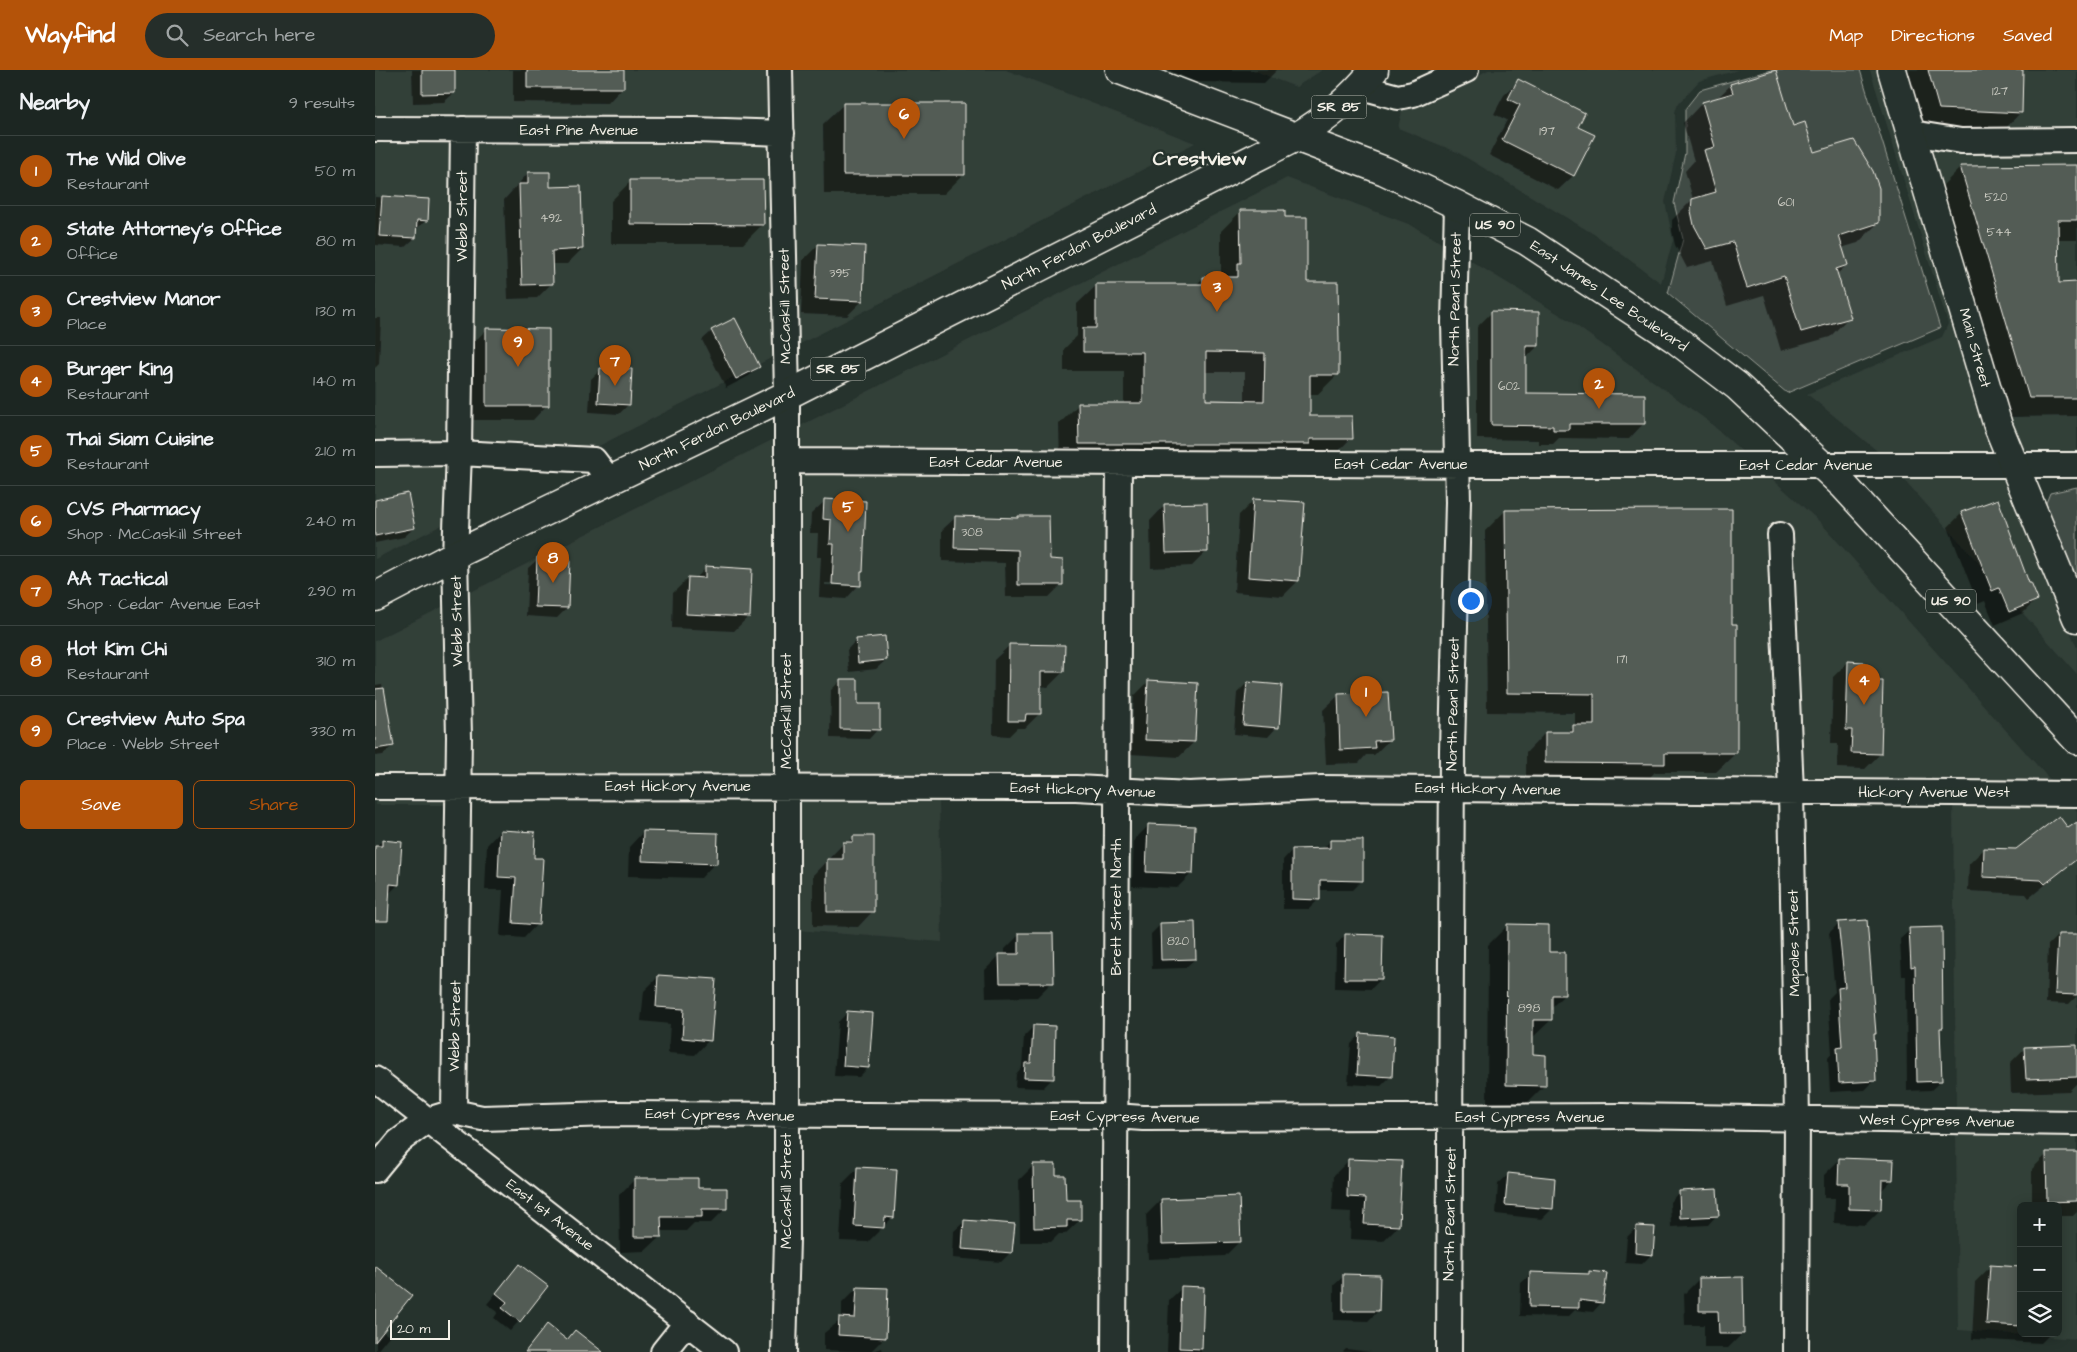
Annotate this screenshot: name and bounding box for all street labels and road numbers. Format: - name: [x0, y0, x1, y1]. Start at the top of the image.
- road number: SR 85: [1311, 96, 1367, 118]
- street label: East Pine Avenue: [520, 120, 638, 141]
- street label: Webb Street: [452, 170, 473, 262]
- street label: North Ferdon Boulevard: [998, 199, 1160, 295]
- road number: US 90: [1470, 214, 1520, 236]
- street label: North Pearl Street: [1443, 232, 1467, 366]
- street label: East James Lee Boulevard: [1526, 235, 1692, 357]
- street label: McCaskill Street: [773, 248, 797, 364]
- street label: Main Street: [1954, 306, 1996, 390]
- road number: SR 85: [811, 358, 865, 380]
- street label: North Ferdon Boulevard: [636, 382, 799, 476]
- street label: East Cedar Avenue: [929, 452, 1063, 473]
- street label: East Cedar Avenue: [1334, 454, 1468, 475]
- street label: East Cedar Avenue: [1739, 455, 1873, 476]
- street label: Webb Street: [446, 575, 468, 667]
- road number: US 90: [1926, 590, 1976, 612]
- street label: North Pearl Street: [1441, 637, 1465, 771]
- street label: McCaskill Street: [776, 653, 797, 769]
- street label: East Hickory Avenue: [605, 776, 751, 798]
- street label: East Hickory Avenue: [1010, 777, 1156, 804]
- street label: East Hickory Avenue: [1415, 777, 1561, 802]
- street label: Hickory Avenue West: [1858, 782, 2010, 804]
- street label: Brett Street North: [1106, 838, 1127, 976]
- street label: Mapoles Street: [1783, 889, 1805, 997]
- street label: Webb Street: [444, 980, 466, 1072]
- street label: East Cypress Avenue: [645, 1103, 795, 1128]
- street label: East Cypress Avenue: [1050, 1105, 1200, 1130]
- street label: East Cypress Avenue: [1455, 1107, 1605, 1129]
- street label: West Cypress Avenue: [1859, 1109, 2015, 1134]
- street label: McCaskill Street: [776, 1133, 797, 1249]
- street label: North Pearl Street: [1438, 1147, 1462, 1281]
- street label: East 1st Avenue: [502, 1174, 598, 1256]

